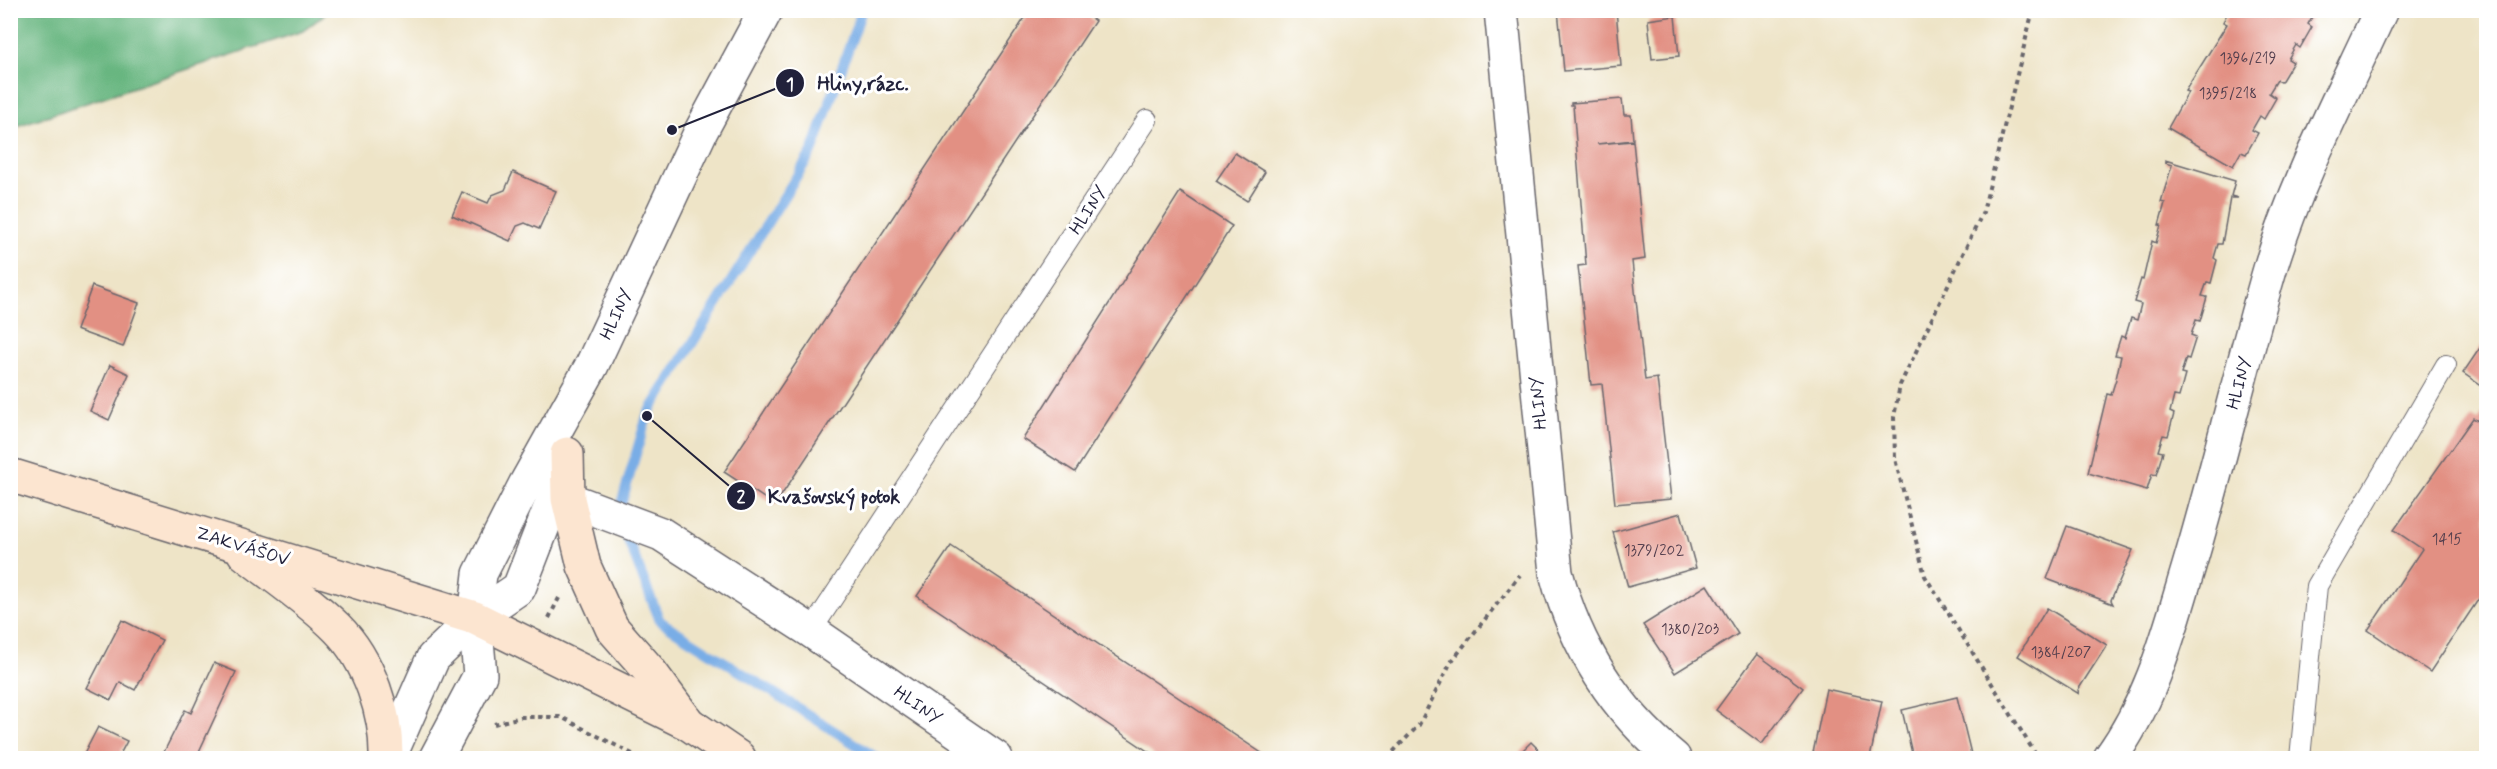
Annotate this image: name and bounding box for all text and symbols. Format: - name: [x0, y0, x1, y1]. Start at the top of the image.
- house number: 1396/219: [2220, 49, 2276, 69]
- callout: Hliny,rázc.: [775, 64, 920, 102]
- text: Hliny,rázc.: [817, 71, 909, 98]
- text: 1: [786, 73, 794, 97]
- house number: 1395/218: [2199, 84, 2257, 104]
- street label: HLINY: [1064, 181, 1114, 240]
- street label: HLINY: [595, 285, 639, 344]
- street label: HLINY: [2221, 354, 2259, 412]
- street label: HLINY: [1525, 375, 1553, 431]
- callout: Kvašovský potok: [726, 477, 913, 515]
- text: Kvašovský potok: [768, 484, 900, 511]
- text: 2: [737, 485, 746, 509]
- street label: ZAKVÁŠOV: [193, 521, 293, 573]
- house number: 1415: [2432, 530, 2462, 550]
- house number: 1379/202: [1624, 541, 1684, 561]
- house number: 1380/203: [1661, 620, 1719, 640]
- house number: 1384/207: [2031, 643, 2091, 663]
- street label: HLINY: [888, 681, 947, 731]

